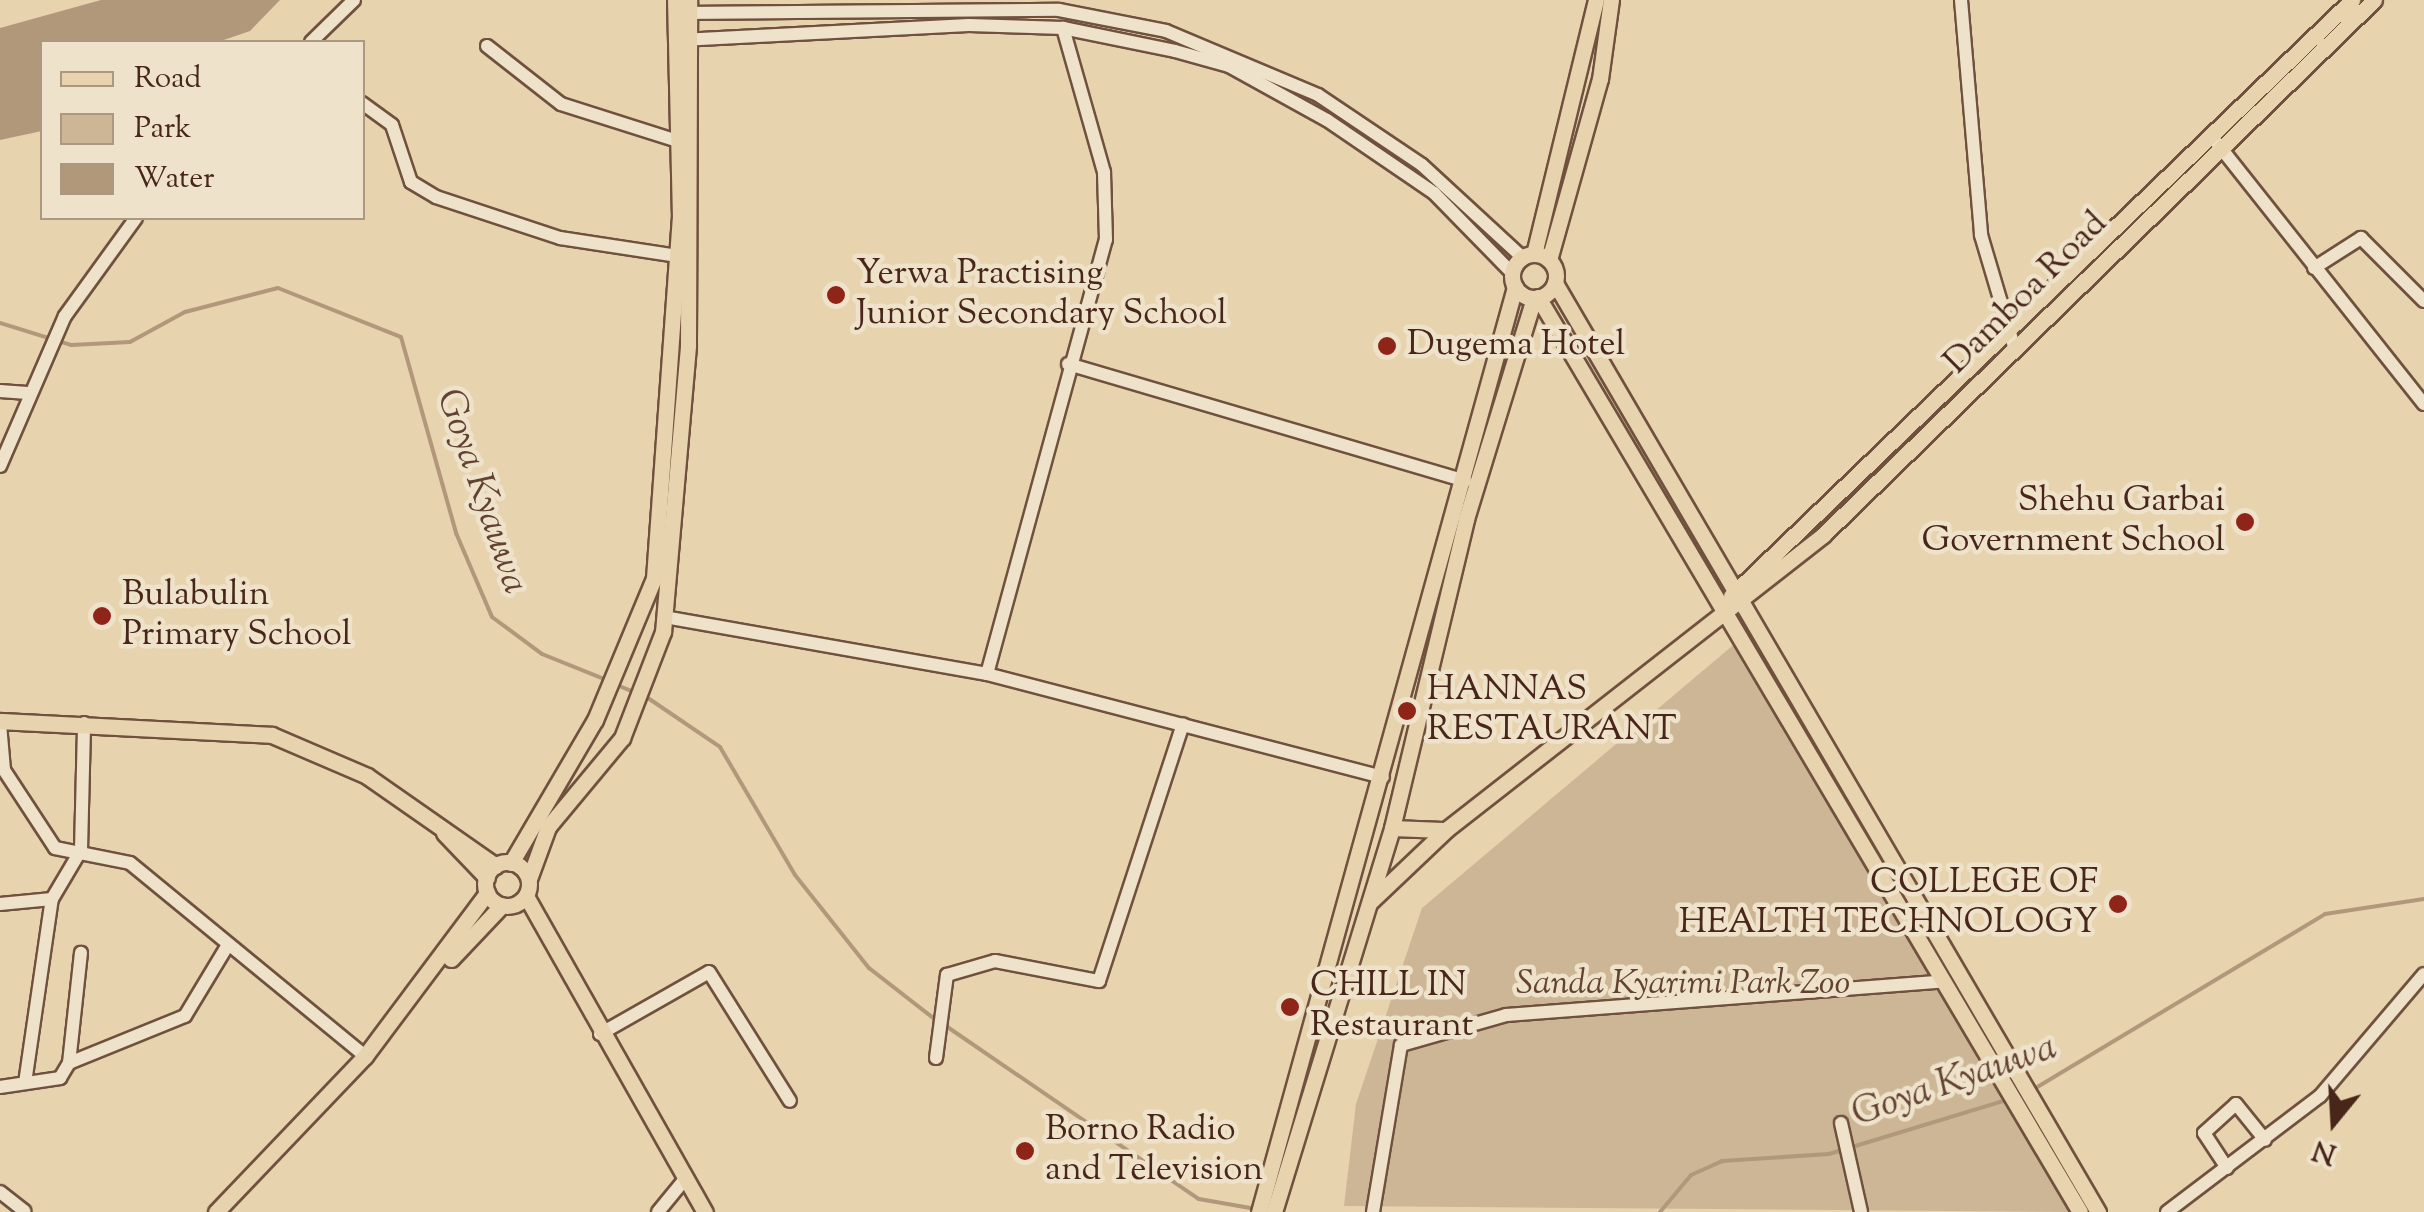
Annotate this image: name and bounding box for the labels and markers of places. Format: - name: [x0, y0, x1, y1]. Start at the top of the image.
- place label: Yerwa Practising Junior Secondary School: [856, 254, 1227, 336]
- marker: Yerwa Practising Junior Secondary School: [825, 284, 847, 306]
- place label: Dugema Hotel: [1407, 325, 1625, 367]
- marker: Dugema Hotel: [1376, 335, 1398, 357]
- place label: Shehu Garbai Government School: [1922, 481, 2225, 563]
- marker: Shehu Garbai Government School: [2234, 511, 2256, 533]
- place label: Bulabulin Primary School: [122, 575, 351, 657]
- marker: Bulabulin Primary School: [91, 605, 113, 627]
- place label: HANNAS RESTAURANT: [1427, 670, 1677, 752]
- marker: HANNAS RESTAURANT: [1396, 700, 1418, 722]
- place label: COLLEGE OF HEALTH TECHNOLOGY: [1679, 863, 2098, 945]
- marker: COLLEGE OF HEALTH TECHNOLOGY: [2107, 893, 2129, 915]
- place label: CHILL IN Restaurant: [1310, 966, 1474, 1048]
- marker: CHILL IN Restaurant: [1279, 996, 1301, 1018]
- place label: Borno Radio and Television: [1045, 1110, 1263, 1192]
- marker: Borno Radio and Television: [1014, 1140, 1036, 1162]

